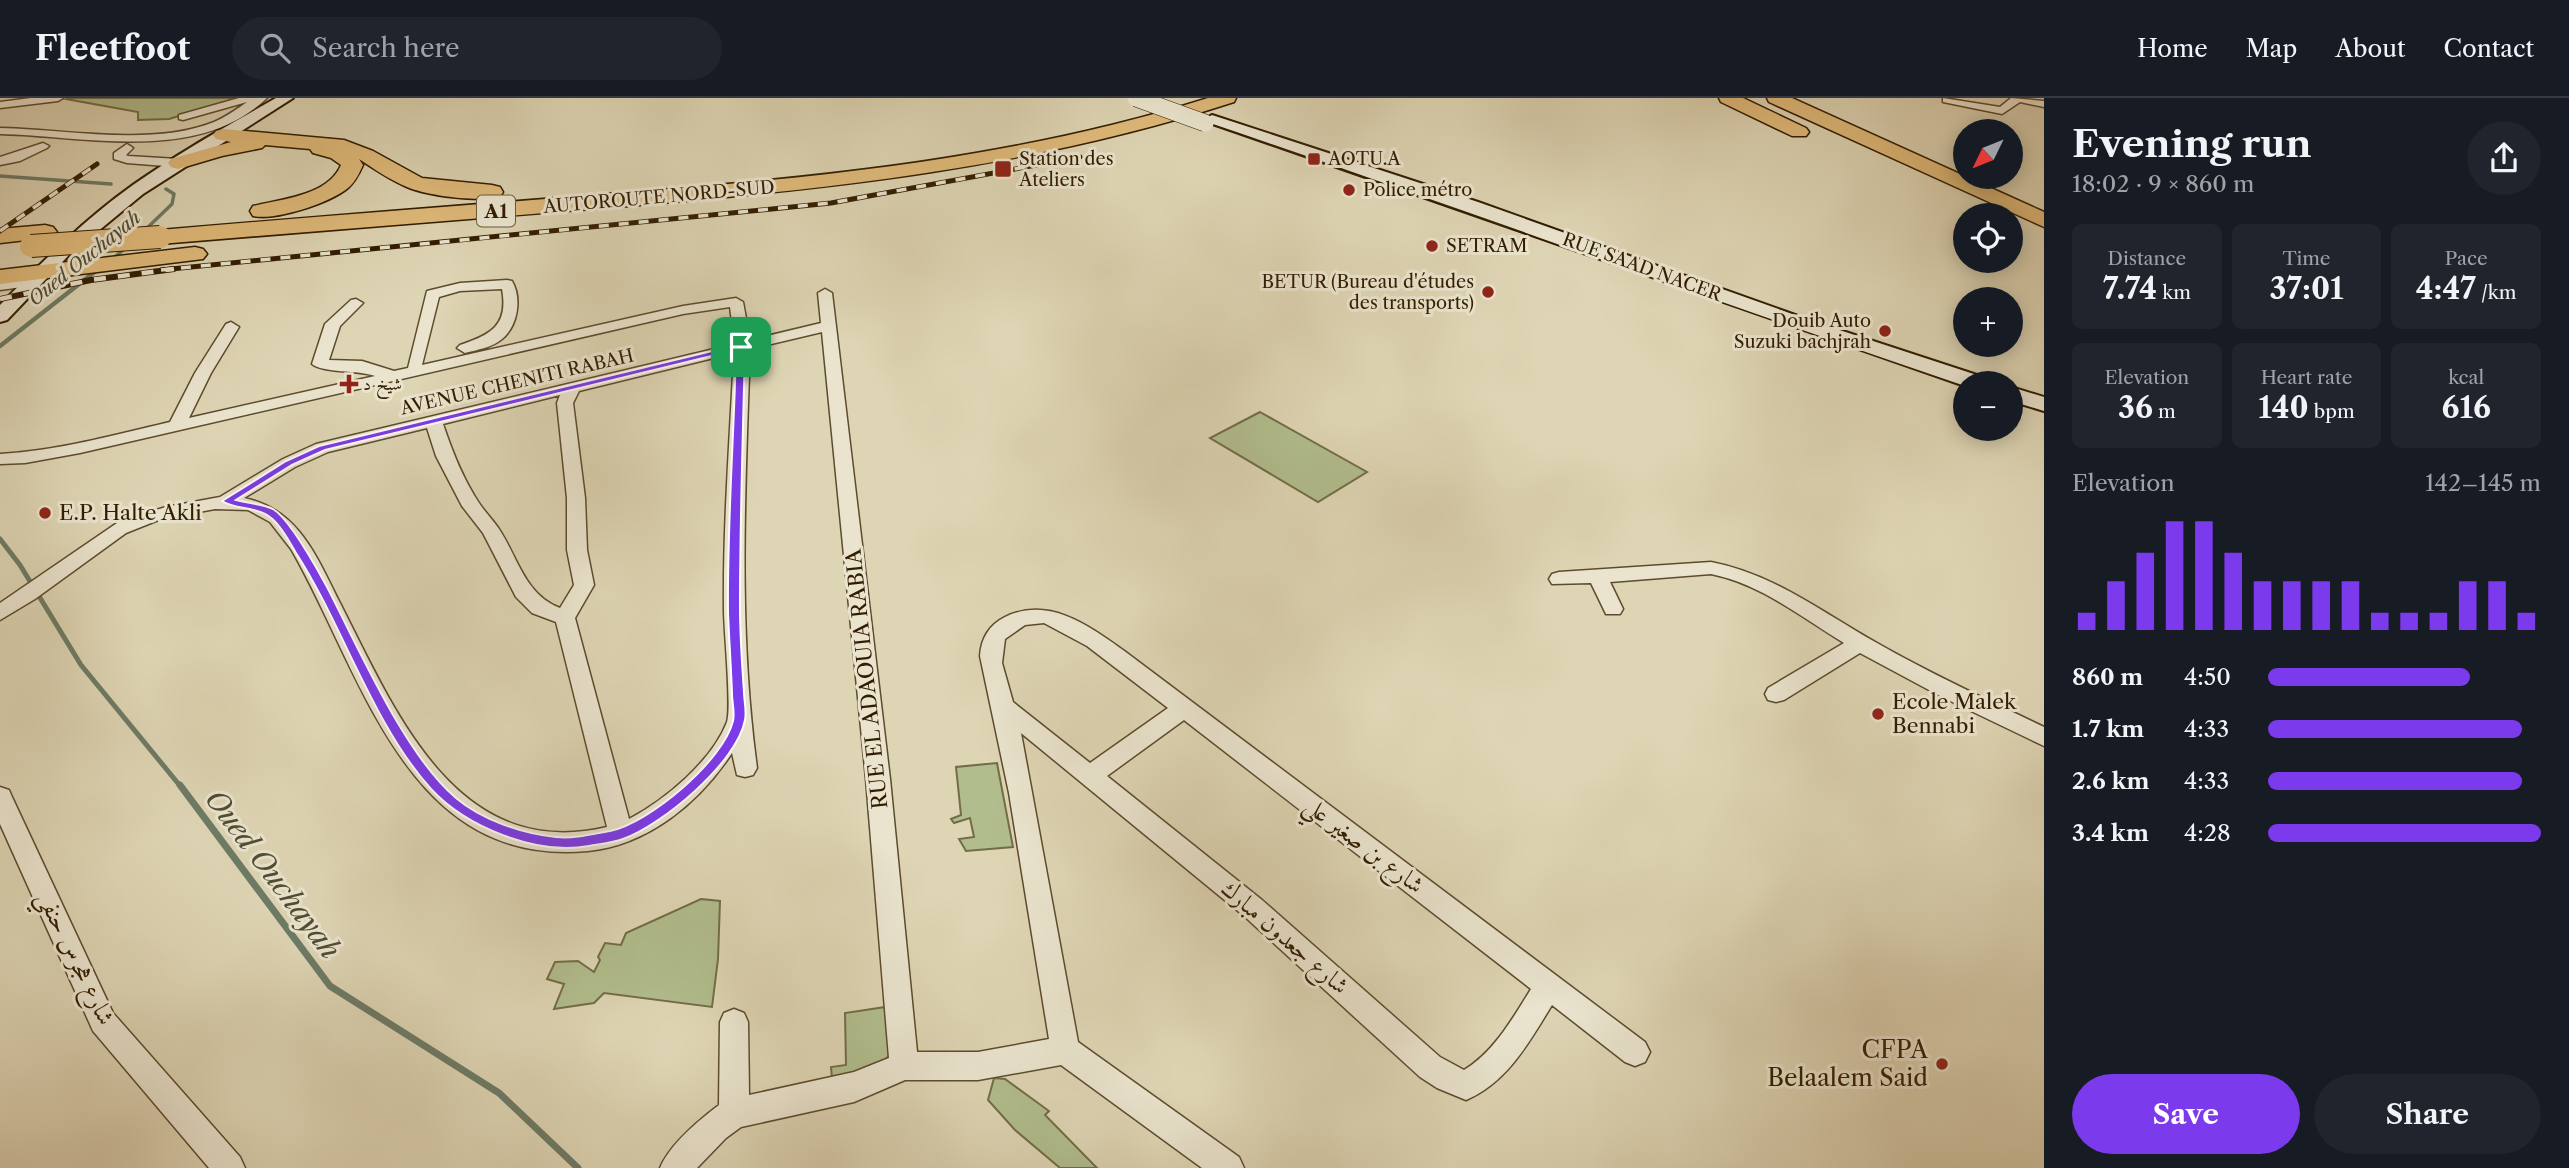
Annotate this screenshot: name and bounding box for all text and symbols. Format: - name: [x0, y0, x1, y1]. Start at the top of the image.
- search box: [232, 17, 722, 80]
- text: Fleetfoot: [35, 28, 190, 69]
- icon: search: [256, 29, 294, 67]
- text: Search here: [312, 32, 460, 64]
- text: Home: [2137, 34, 2208, 63]
- text: Map: [2246, 34, 2297, 63]
- text: About: [2335, 34, 2406, 63]
- text: Contact: [2444, 34, 2534, 63]
- north arrow: [1953, 119, 2023, 189]
- map controls: [1953, 119, 2023, 441]
- text: Evening run: [2072, 120, 2312, 167]
- button: share: [2467, 121, 2541, 195]
- place label: Station des Ateliers: [1018, 148, 1113, 191]
- place label: AOTU.A: [1327, 148, 1401, 170]
- marker: AOTU.A: [1306, 151, 1322, 167]
- marker: Station des Ateliers: [993, 159, 1013, 179]
- text: 18:02 · 9 × 860 m: [2072, 170, 2254, 198]
- street label: AUTOROUTE NORD-SUD: [542, 176, 775, 218]
- place label: Police métro: [1363, 179, 1472, 201]
- marker: Police métro: [1341, 182, 1357, 198]
- road number: A1: [477, 195, 515, 226]
- button: locate: [1953, 203, 2023, 273]
- water label: Oued Ouchayah: [23, 206, 145, 311]
- street label: RUE SAAD NACER: [1560, 228, 1725, 306]
- place label: SETRAM: [1446, 235, 1527, 257]
- marker: SETRAM: [1424, 238, 1440, 254]
- text: Distance: [2108, 247, 2186, 270]
- text: Time: [2282, 247, 2331, 270]
- text: Pace: [2445, 247, 2488, 270]
- text: 7.74: [2103, 270, 2157, 307]
- text: 37:01: [2269, 270, 2344, 307]
- text: 4:47: [2416, 270, 2476, 307]
- place label: BETUR (Bureau d'études des transports): [1262, 271, 1474, 314]
- text: km: [2157, 281, 2191, 304]
- text: /km: [2476, 281, 2517, 304]
- marker: BETUR (Bureau d'études des transports): [1480, 284, 1496, 300]
- button: +: [1953, 287, 2023, 357]
- place label: Douib Auto Suzuki bachjrah: [1734, 310, 1871, 353]
- pin: [711, 317, 771, 377]
- marker: Douib Auto Suzuki bachjrah: [1877, 323, 1893, 339]
- icon: arrive: [722, 328, 760, 366]
- street label: AVENUE CHENITI RABAH: [397, 344, 636, 420]
- text: Elevation: [2104, 366, 2189, 389]
- text: Heart rate: [2261, 366, 2352, 389]
- text: kcal: [2448, 366, 2484, 389]
- button: −: [1953, 371, 2023, 441]
- place label: شيخ د: [363, 373, 402, 400]
- marker: شيخ د: [341, 376, 357, 392]
- text: 36: [2118, 389, 2153, 426]
- text: 140: [2258, 389, 2309, 426]
- text: 616: [2441, 389, 2491, 426]
- text: m: [2153, 400, 2176, 423]
- text: bpm: [2309, 400, 2355, 423]
- text: Elevation: [2072, 469, 2175, 497]
- text: 142–145 m: [2425, 469, 2541, 497]
- place label: E.P. Halte Akli: [59, 500, 202, 525]
- marker: E.P. Halte Akli: [37, 505, 53, 521]
- street label: RUE EL ADAOUIA RABIA: [840, 547, 893, 810]
- text: 860 m: [2072, 663, 2143, 691]
- text: 4:50: [2184, 663, 2231, 691]
- place label: Ecole Malek Bennabi: [1892, 689, 2017, 738]
- marker: Ecole Malek Bennabi: [1870, 706, 1886, 722]
- text: 1.7 km: [2072, 715, 2144, 743]
- text: 4:33: [2184, 715, 2229, 743]
- text: 2.6 km: [2072, 767, 2150, 795]
- text: 4:33: [2184, 767, 2229, 795]
- water label: Oued Ouchayah: [198, 783, 348, 965]
- street label: شارع بن صغير علي: [1293, 790, 1430, 906]
- text: 3.4 km: [2072, 819, 2149, 847]
- text: 4:28: [2184, 819, 2231, 847]
- street label: شارع جعدون مبارك: [1212, 873, 1355, 1004]
- street label: شارع هجرس حنفي: [23, 886, 121, 1033]
- place label: CFPA Belaalem Said: [1767, 1035, 1929, 1092]
- marker: CFPA Belaalem Said: [1934, 1056, 1950, 1072]
- button: Save: [2072, 1074, 2300, 1154]
- button: Share: [2314, 1074, 2541, 1154]

